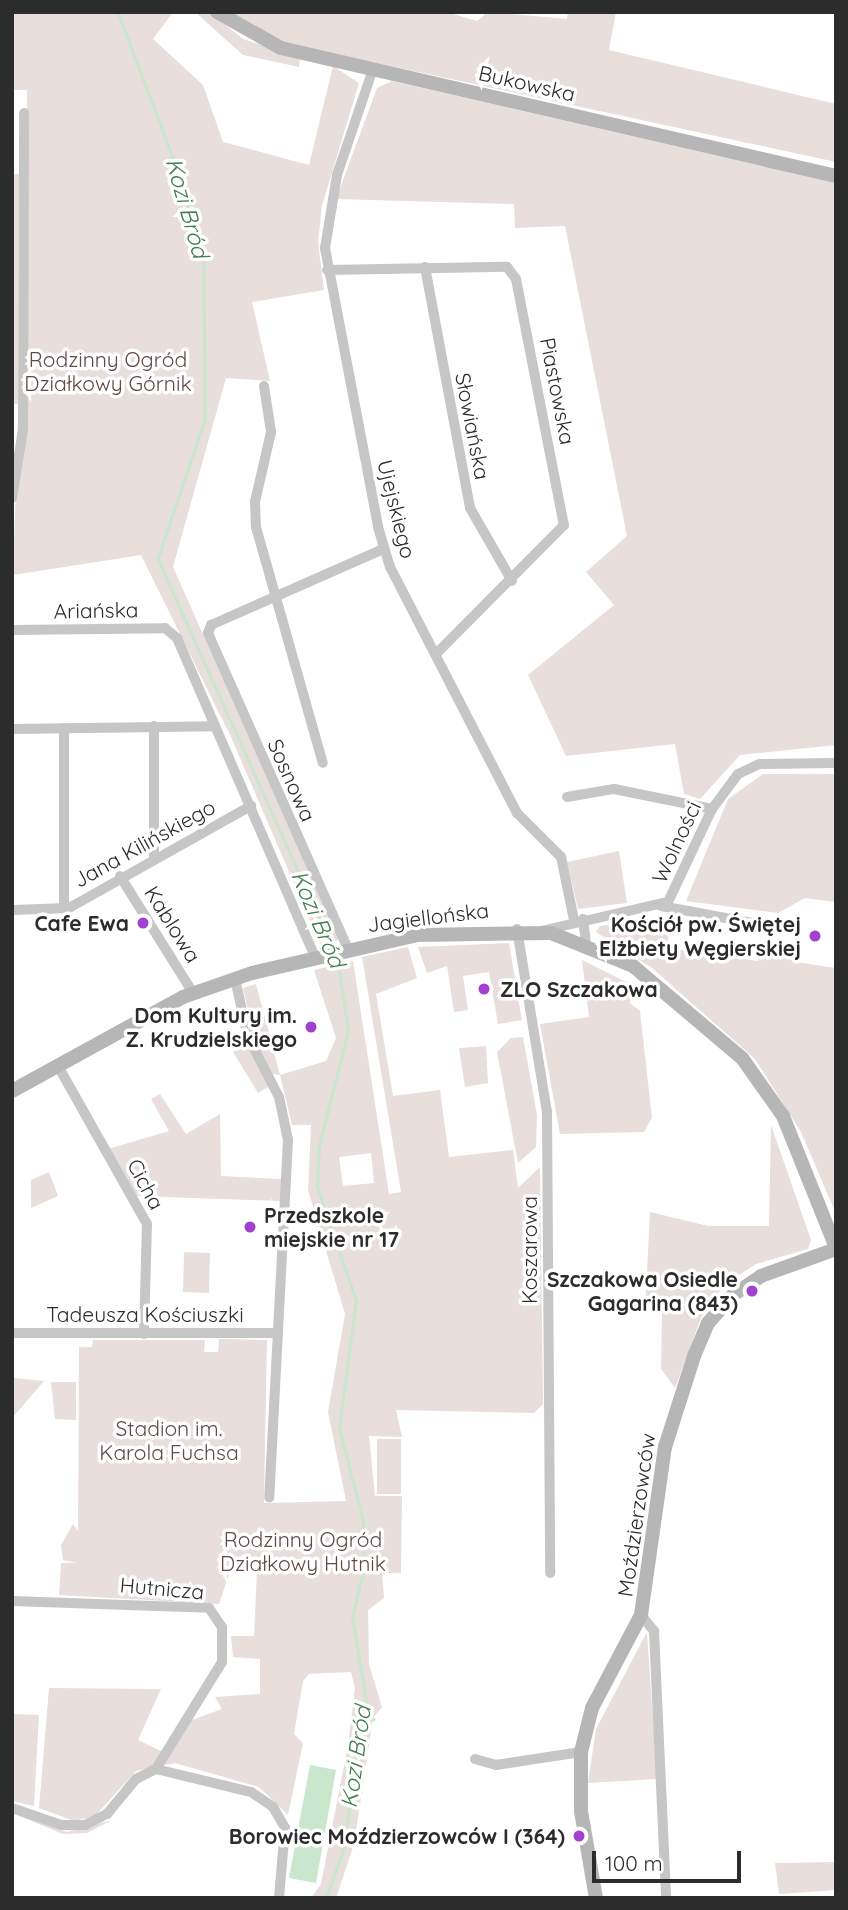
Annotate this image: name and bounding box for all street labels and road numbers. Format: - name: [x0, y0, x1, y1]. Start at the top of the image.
- street label: Bukowska: [476, 60, 578, 106]
- street label: Piastowska: [535, 335, 581, 447]
- street label: Słowiańska: [450, 370, 496, 482]
- street label: Ujejskiego: [373, 457, 421, 561]
- street label: Ariańska: [53, 597, 139, 623]
- street label: Sosnowa: [263, 735, 321, 825]
- street label: Jana Kilińskiego: [69, 794, 219, 892]
- street label: Wolności: [646, 797, 706, 887]
- street label: Kablowa: [140, 881, 206, 967]
- street label: Jagiellońska: [366, 897, 490, 937]
- street label: Cicha: [122, 1154, 170, 1214]
- street label: Koszarowa: [516, 1196, 542, 1304]
- street label: Tadeusza Kościuszki: [46, 1301, 244, 1327]
- street label: Moździerzowców: [612, 1432, 660, 1598]
- street label: Hutnicza: [119, 1572, 205, 1604]

